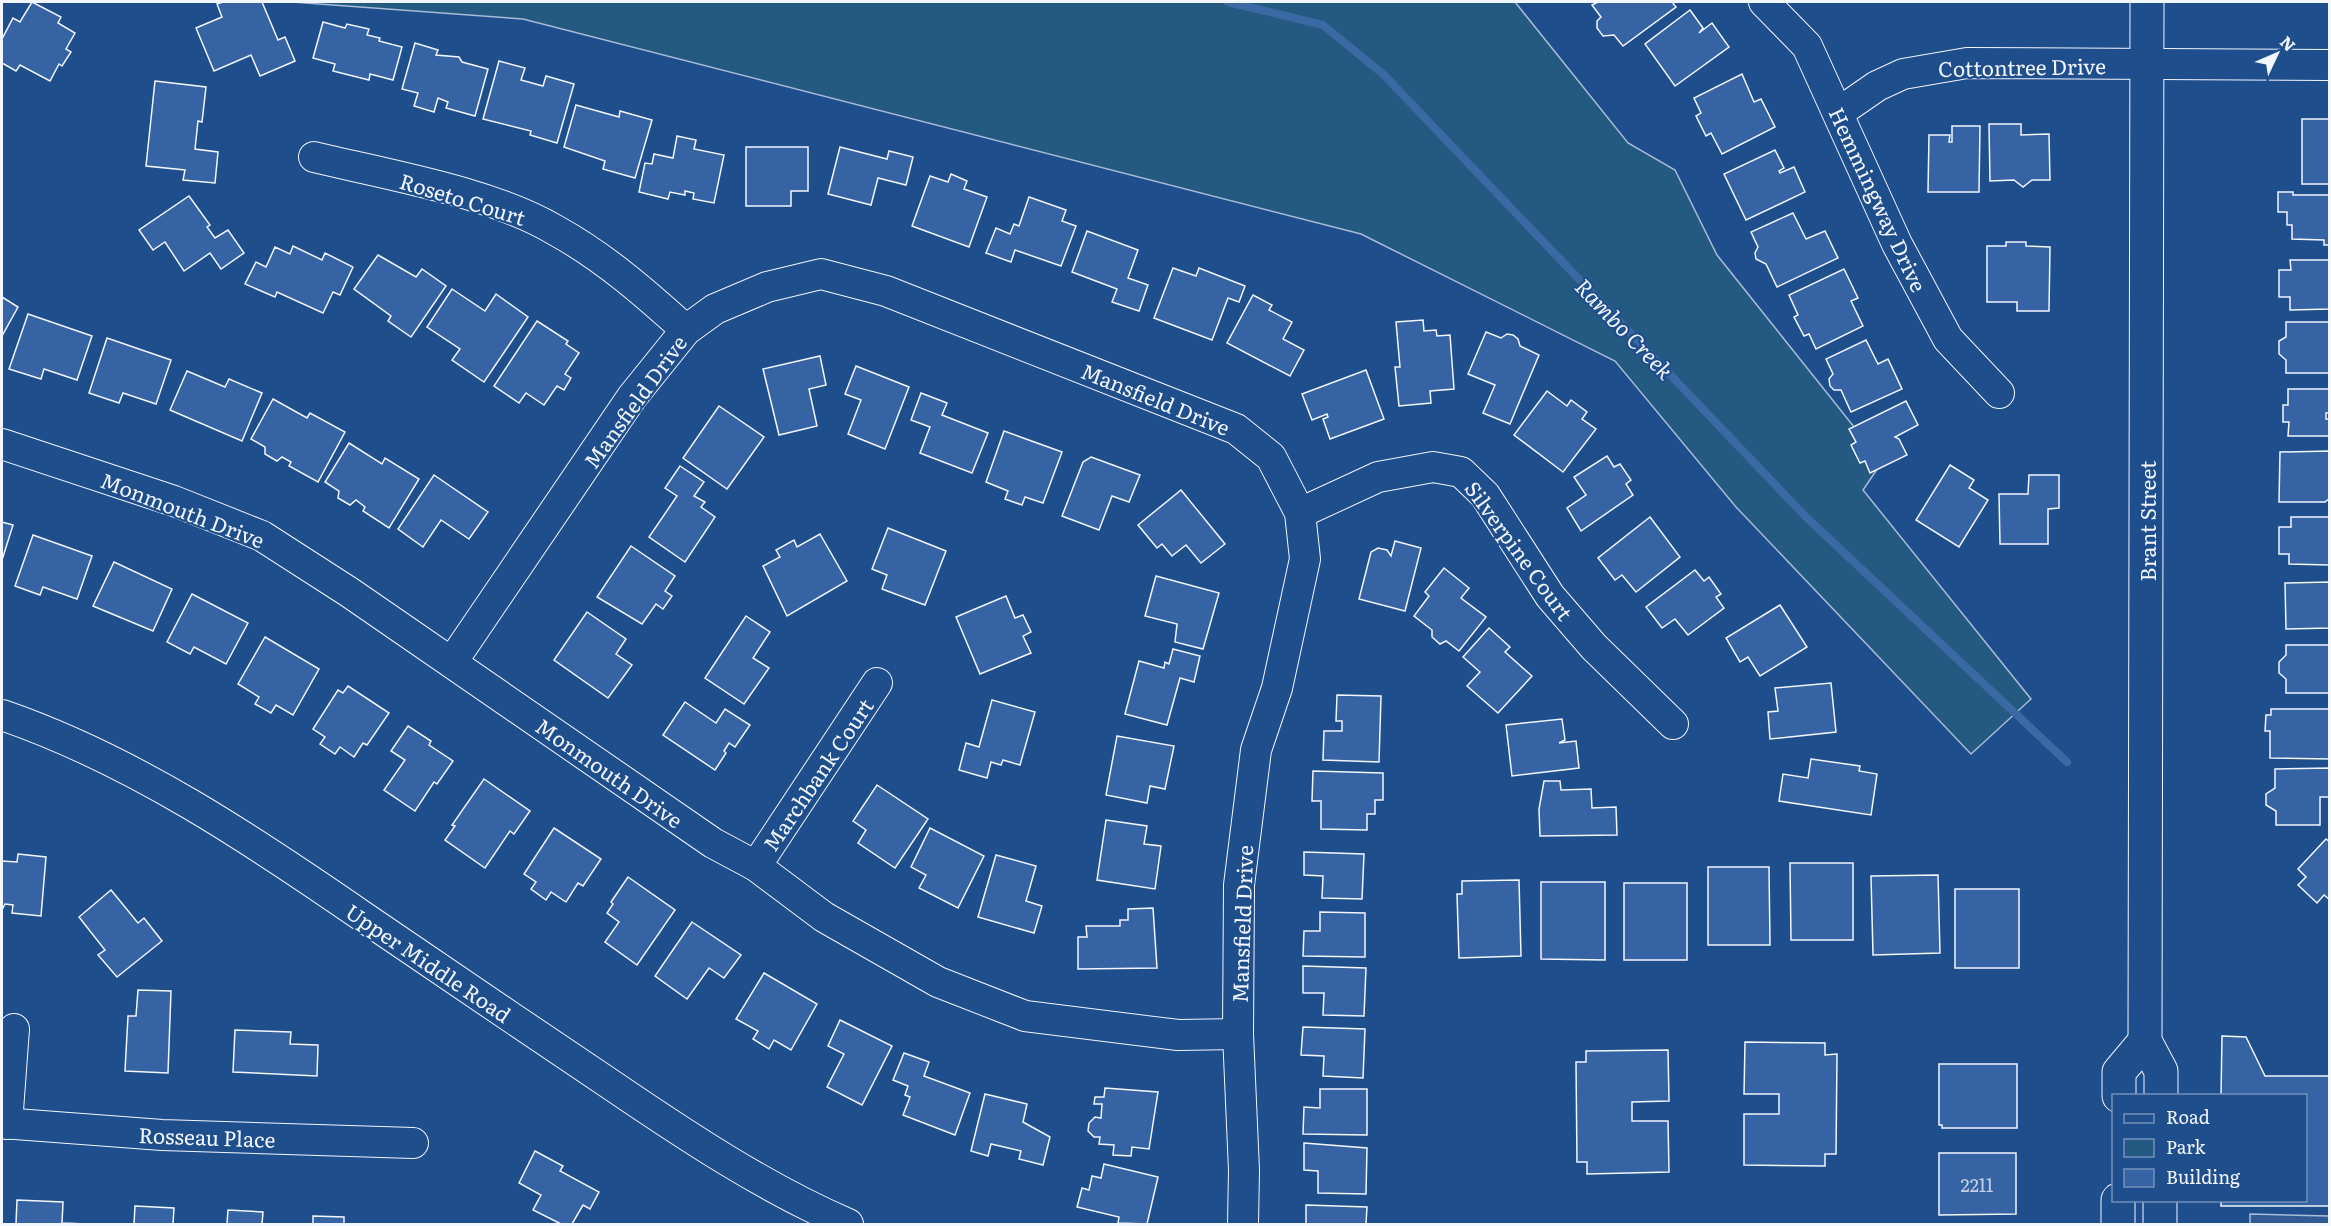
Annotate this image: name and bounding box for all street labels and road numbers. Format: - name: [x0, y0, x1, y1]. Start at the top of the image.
- street label: Cottontree Drive: [1938, 49, 2106, 83]
- street label: Hemmingway Drive: [1823, 101, 1936, 297]
- street label: Roseto Court: [396, 164, 530, 232]
- street label: Mansfield Drive: [575, 328, 693, 474]
- street label: Mansfield Drive: [1077, 354, 1235, 442]
- street label: Brant Street: [2131, 460, 2162, 581]
- street label: Monmouth Drive: [97, 463, 270, 555]
- street label: Silverpine Court: [1459, 474, 1582, 627]
- street label: Marchbank Court: [754, 691, 880, 857]
- street label: Monmouth Drive: [530, 710, 690, 834]
- street label: Mansfield Drive: [1223, 844, 1259, 1004]
- street label: Upper Middle Road: [340, 895, 518, 1029]
- street label: Rosseau Place: [138, 1118, 276, 1154]

